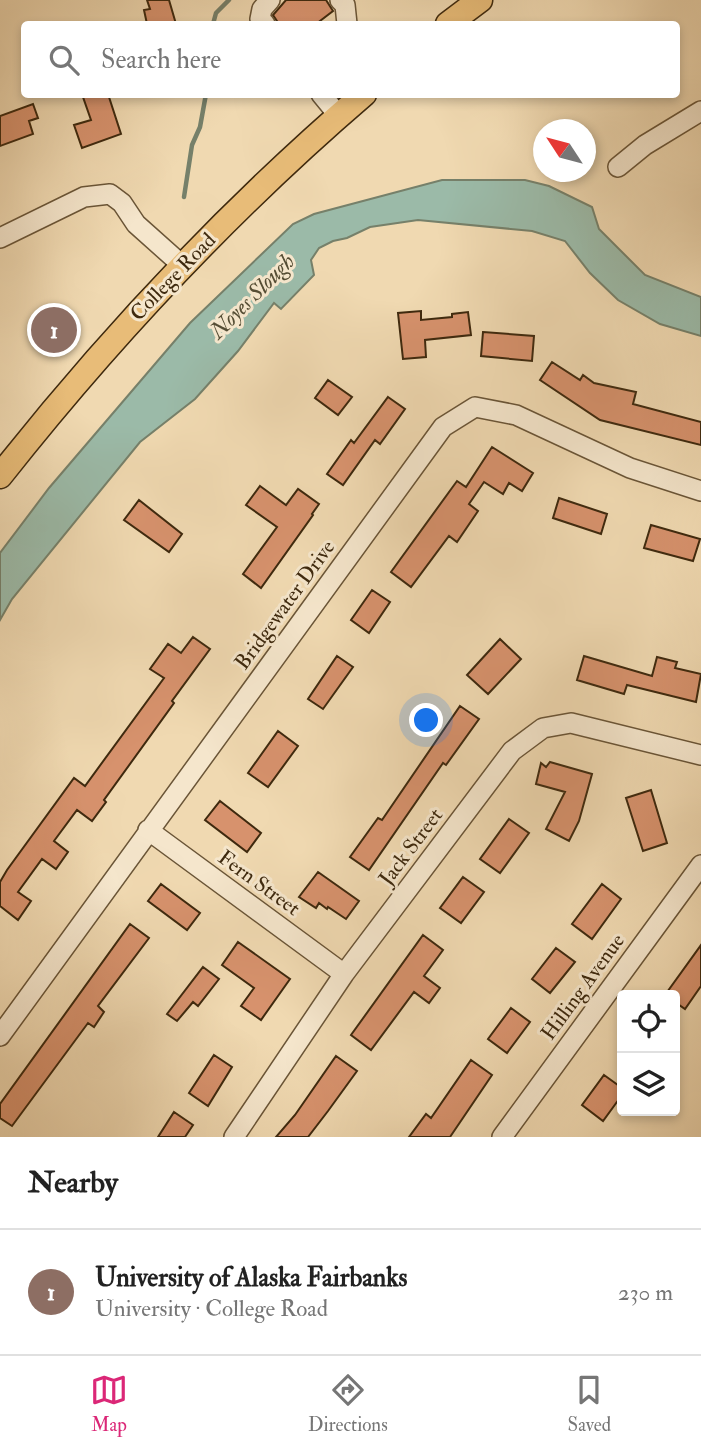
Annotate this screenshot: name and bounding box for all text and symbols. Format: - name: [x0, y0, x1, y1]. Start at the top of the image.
- search box: [21, 21, 680, 98]
- icon: search: [45, 41, 83, 79]
- text: Search here: [101, 44, 221, 76]
- north arrow: [533, 119, 596, 182]
- street label: College Road: [124, 227, 222, 327]
- water label: Noyes Slough: [202, 247, 301, 346]
- pin: 1: [31, 304, 77, 356]
- street label: Bridgewater Drive: [229, 535, 341, 675]
- your location: [409, 703, 443, 737]
- street label: Jack Street: [372, 803, 449, 892]
- street label: Fern Street: [213, 844, 306, 922]
- street label: Hilling Avenue: [535, 928, 631, 1046]
- map controls: [617, 990, 680, 1116]
- button: locate: [617, 990, 680, 1053]
- button: layers: [617, 1053, 680, 1116]
- text: Nearby: [28, 1164, 118, 1201]
- text: University of Alaska Fairbanks: [95, 1262, 407, 1294]
- text: 1: [47, 1278, 55, 1307]
- text: 230 m: [618, 1278, 673, 1307]
- text: University · College Road: [95, 1294, 328, 1323]
- tab: Map: [90, 1371, 128, 1437]
- tab: Directions: [308, 1371, 388, 1437]
- tab: Saved: [568, 1371, 611, 1437]

